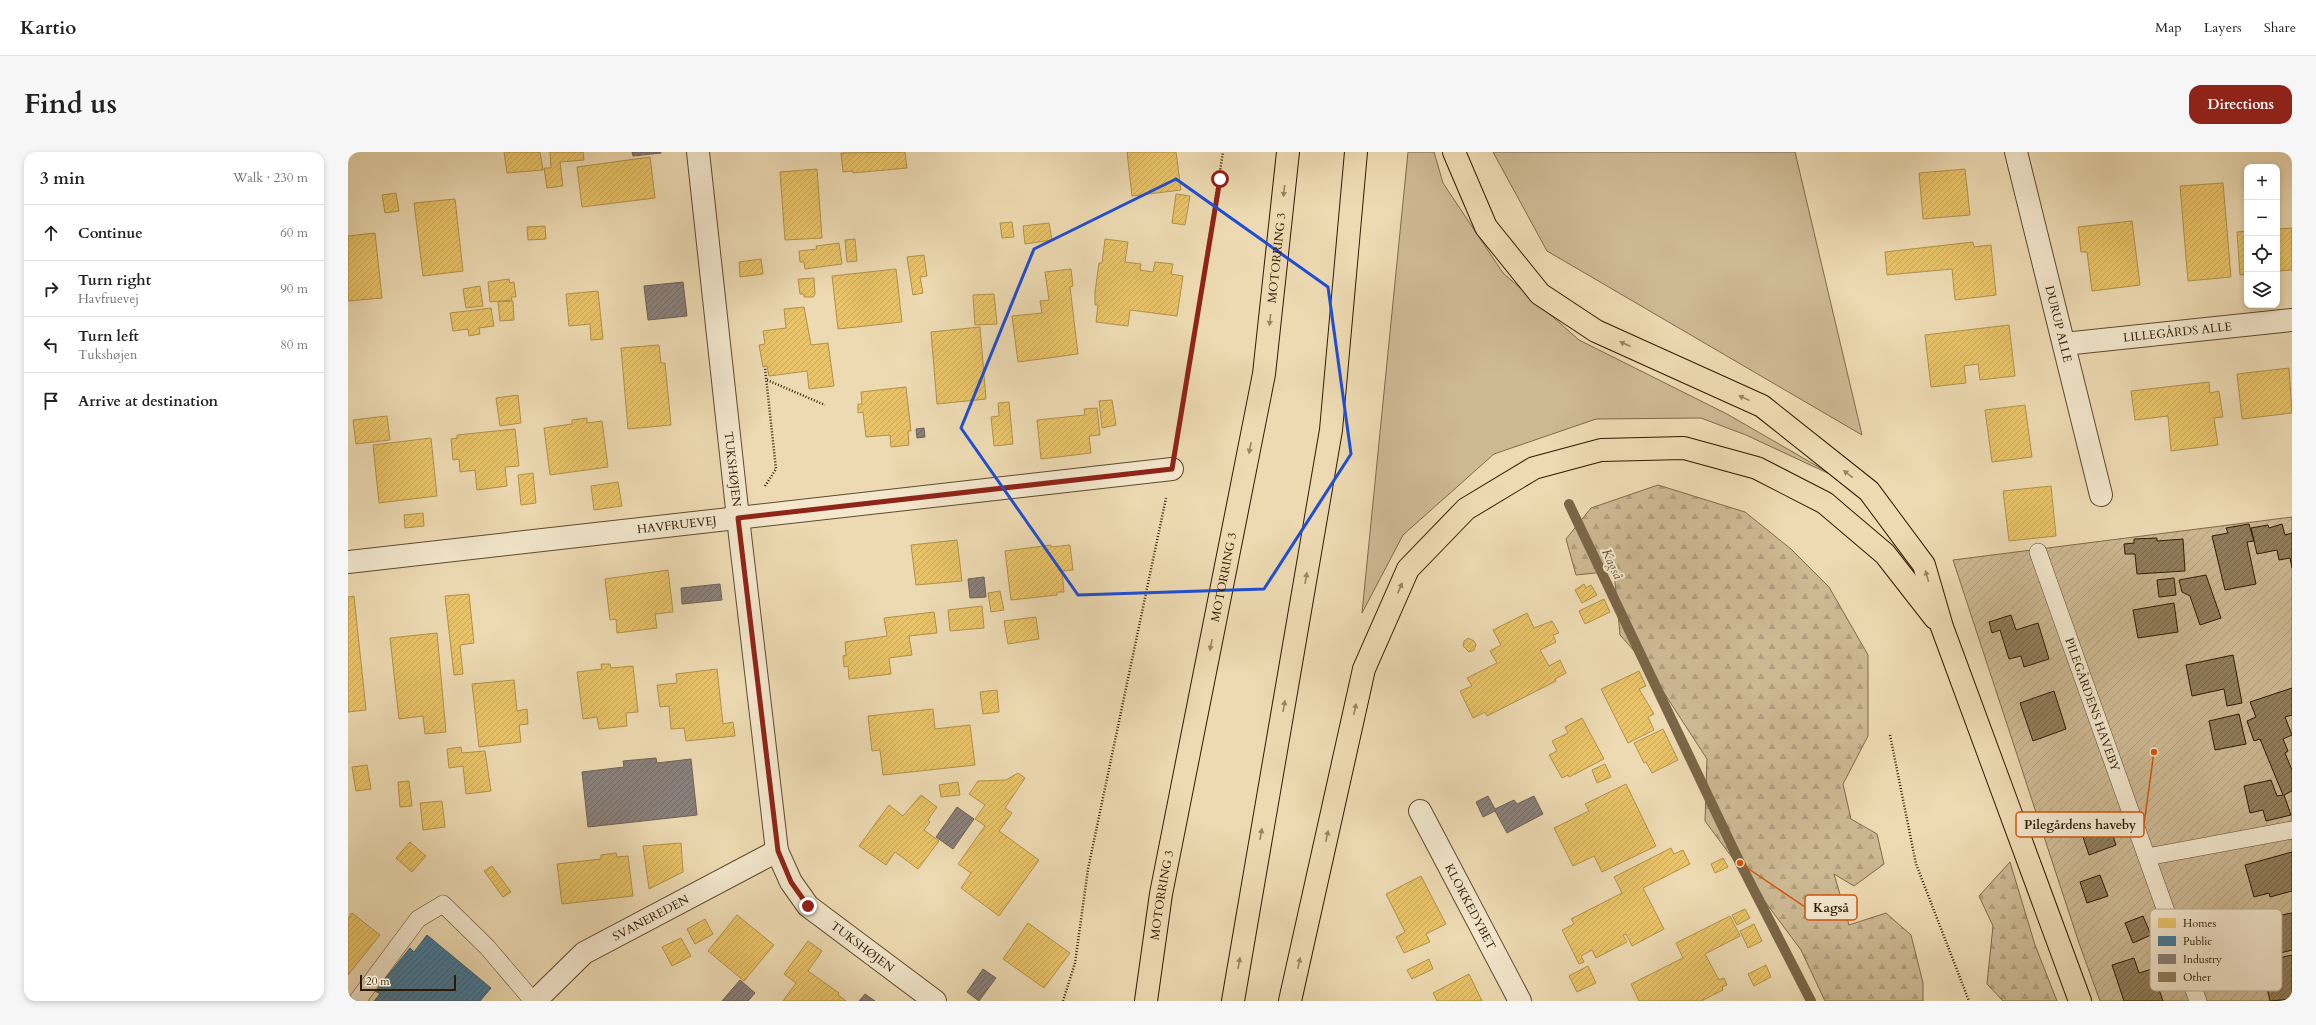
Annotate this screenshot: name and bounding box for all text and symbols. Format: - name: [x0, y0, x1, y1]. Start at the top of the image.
- text: Kartio: [20, 15, 76, 41]
- text: Map: [2155, 18, 2182, 37]
- text: Layers: [2204, 18, 2242, 37]
- text: Share: [2264, 18, 2296, 37]
- text: Find us: [24, 85, 117, 123]
- button: Directions: [2189, 85, 2292, 124]
- map controls: [2244, 164, 2280, 308]
- button: +: [2244, 164, 2280, 200]
- text: 3 min: [40, 167, 85, 190]
- text: Walk · 230 m: [233, 169, 308, 187]
- route start: [1211, 170, 1229, 188]
- one-way arrow: [1281, 185, 1287, 197]
- button: −: [2244, 200, 2280, 236]
- street label: MOTORRING 3: [1264, 212, 1289, 304]
- icon: ahead: [40, 222, 62, 244]
- text: Continue: [78, 223, 143, 243]
- text: 60 m: [280, 224, 308, 242]
- button: locate: [2244, 236, 2280, 272]
- text: Turn right: [78, 270, 151, 290]
- button: layers: [2244, 272, 2280, 308]
- icon: right: [40, 278, 62, 300]
- text: 90 m: [280, 280, 308, 298]
- street label: DURUP ALLE: [2041, 284, 2076, 364]
- text: Havfruevej: [78, 290, 139, 308]
- one-way arrow: [1267, 314, 1273, 326]
- street label: LILLEGÅRDS ALLE: [2122, 318, 2232, 346]
- text: Turn left: [78, 326, 139, 346]
- icon: left: [40, 334, 62, 356]
- text: 80 m: [280, 336, 308, 354]
- one-way arrow: [1619, 341, 1631, 347]
- text: Tukshøjen: [78, 346, 137, 364]
- icon: arrive: [40, 390, 62, 412]
- text: Arrive at destination: [78, 391, 218, 411]
- one-way arrow: [1738, 395, 1749, 401]
- street label: TUKSHØJEN: [721, 431, 745, 508]
- one-way arrow: [1246, 442, 1252, 454]
- one-way arrow: [1843, 470, 1854, 479]
- street label: HAVFRUEVEJ: [636, 512, 718, 537]
- street label: MOTORRING 3: [1207, 531, 1240, 623]
- water label: Kagså: [1597, 546, 1627, 582]
- one-way arrow: [1924, 569, 1930, 581]
- one-way arrow: [1303, 572, 1309, 584]
- one-way arrow: [1397, 581, 1403, 593]
- street label: PILEGÅRDENS HAVEBY: [2061, 636, 2124, 774]
- one-way arrow: [1208, 638, 1214, 651]
- one-way arrow: [1281, 700, 1287, 712]
- one-way arrow: [1352, 703, 1358, 715]
- callout: Pilegårdens haveby: [2016, 812, 2144, 837]
- text: Pilegårdens haveby: [2024, 816, 2137, 834]
- one-way arrow: [1259, 828, 1265, 841]
- one-way arrow: [1324, 830, 1330, 842]
- street label: MOTORRING 3: [1147, 849, 1177, 941]
- street label: KLOKKEDYBET: [1441, 861, 1500, 952]
- street label: SVANEREDEN: [610, 891, 692, 945]
- callout: Kagså: [1805, 895, 1857, 920]
- route end: [799, 897, 817, 915]
- text: Kagså: [1813, 899, 1850, 917]
- legend: [2150, 909, 2282, 991]
- text: Homes: [2183, 916, 2216, 931]
- street label: TUKSHØJEN: [827, 918, 898, 976]
- text: Public: [2183, 934, 2212, 949]
- text: Industry: [2183, 952, 2222, 967]
- one-way arrow: [1237, 956, 1243, 969]
- one-way arrow: [1296, 957, 1302, 969]
- text: Other: [2183, 970, 2212, 985]
- scale bar: [360, 973, 456, 992]
- text: 20 m: [366, 974, 390, 989]

